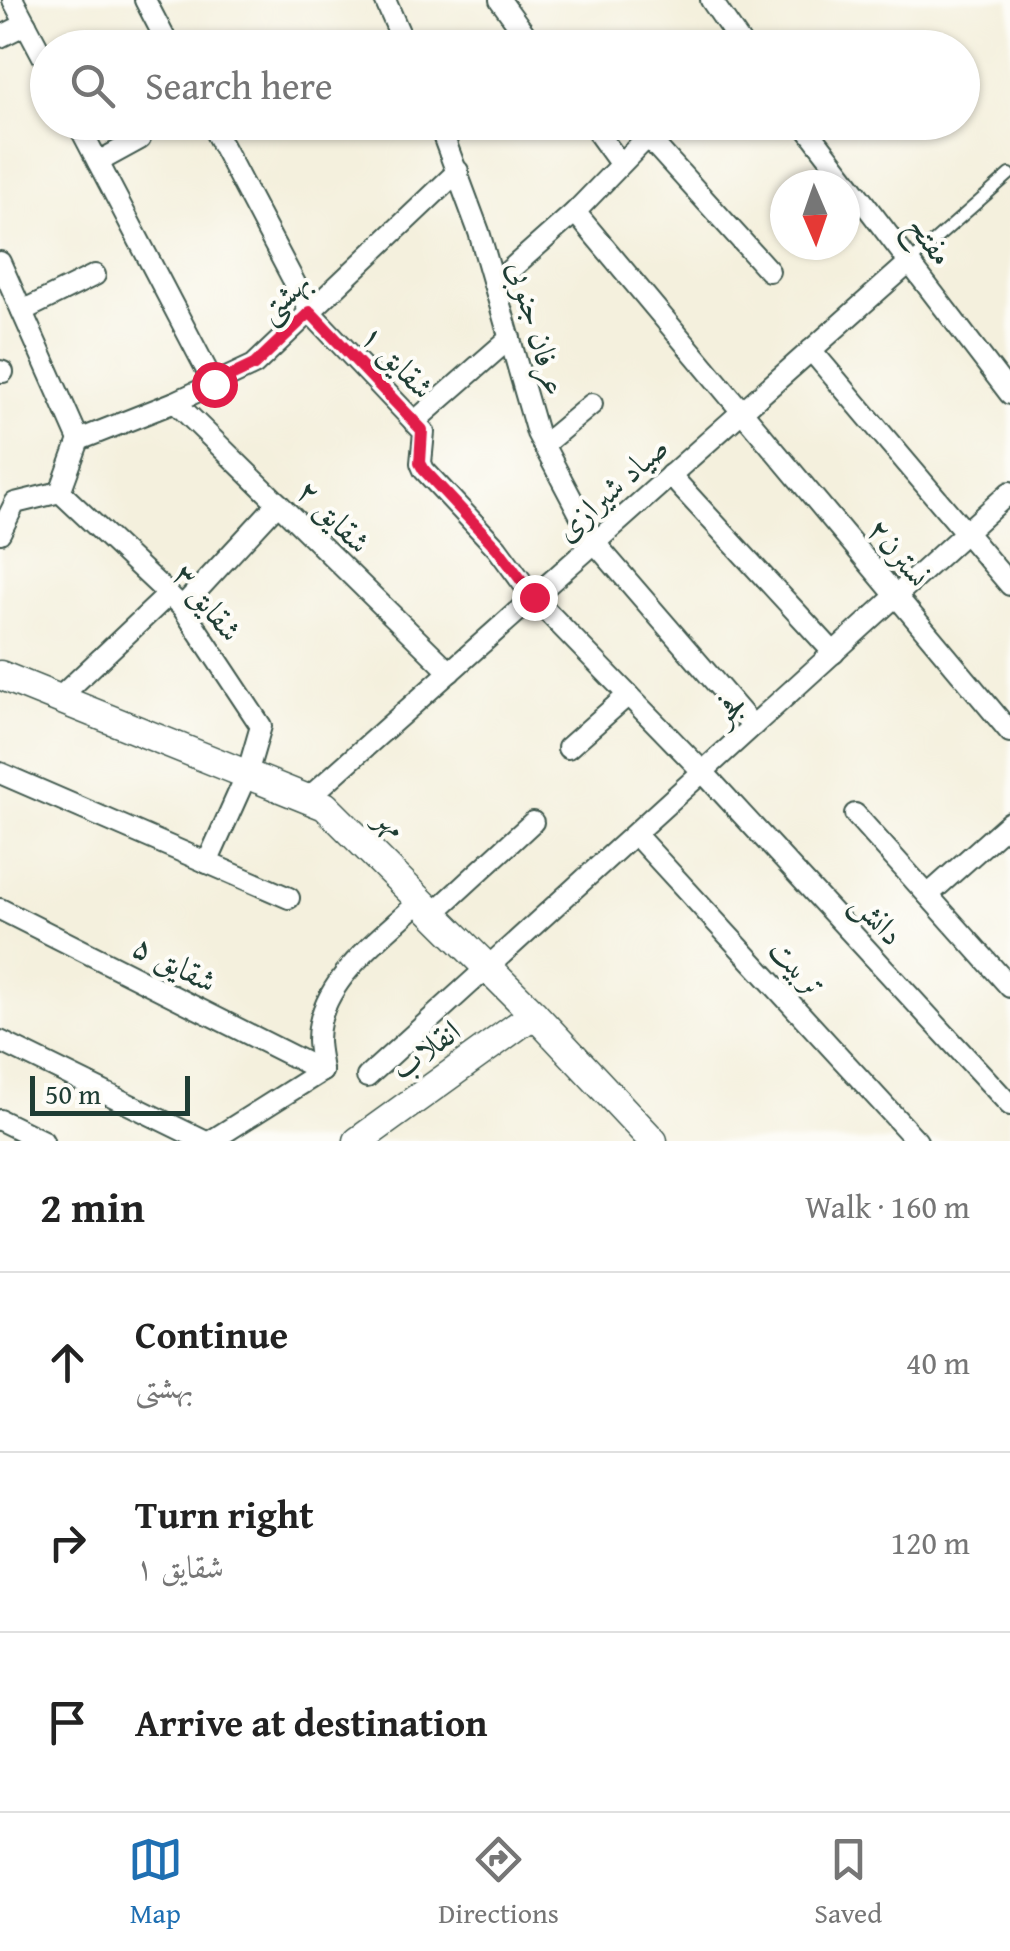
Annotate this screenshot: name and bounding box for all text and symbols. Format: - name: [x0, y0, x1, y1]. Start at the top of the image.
- search box: [30, 30, 980, 140]
- text: Search here: [145, 57, 333, 113]
- icon: search: [65, 58, 120, 113]
- north arrow: [770, 170, 860, 260]
- street label: مفتح: [892, 205, 966, 278]
- street label: عرفان جنوبی: [496, 255, 580, 401]
- street label: بهشتی: [246, 259, 320, 333]
- street label: شقایق ۱: [350, 313, 446, 409]
- route start: [192, 362, 238, 408]
- street label: صیاد شیرازی: [544, 424, 678, 552]
- street label: شقایق ۲: [286, 468, 382, 564]
- street label: نسترن۲: [856, 507, 942, 597]
- street label: شقایق ۳: [162, 553, 254, 651]
- route end: [512, 575, 558, 621]
- street label: فجر: [699, 679, 757, 737]
- street label: مهر: [364, 793, 418, 849]
- street label: دانش: [841, 880, 915, 956]
- street label: شقایق ۵: [125, 922, 225, 1004]
- street label: تربیت: [758, 927, 838, 1007]
- street label: انقلاب: [380, 1007, 470, 1091]
- scale bar: [30, 1071, 190, 1116]
- text: 50 m: [45, 1073, 101, 1114]
- text: 2 min: [40, 1176, 145, 1237]
- text: Walk · 160 m: [805, 1183, 970, 1230]
- text: Continue: [135, 1306, 288, 1362]
- icon: ahead: [40, 1335, 95, 1390]
- text: 40 m: [906, 1339, 970, 1386]
- text: بهشتی: [135, 1363, 193, 1410]
- text: Turn right: [135, 1486, 314, 1542]
- icon: right: [40, 1515, 95, 1570]
- text: 120 m: [891, 1519, 970, 1566]
- text: شقایق ۱: [135, 1543, 224, 1590]
- text: Arrive at destination: [135, 1694, 488, 1750]
- icon: arrive: [40, 1695, 95, 1750]
- tab: Map: [128, 1832, 183, 1933]
- tab: Directions: [438, 1832, 559, 1933]
- tab: Saved: [814, 1832, 882, 1933]

